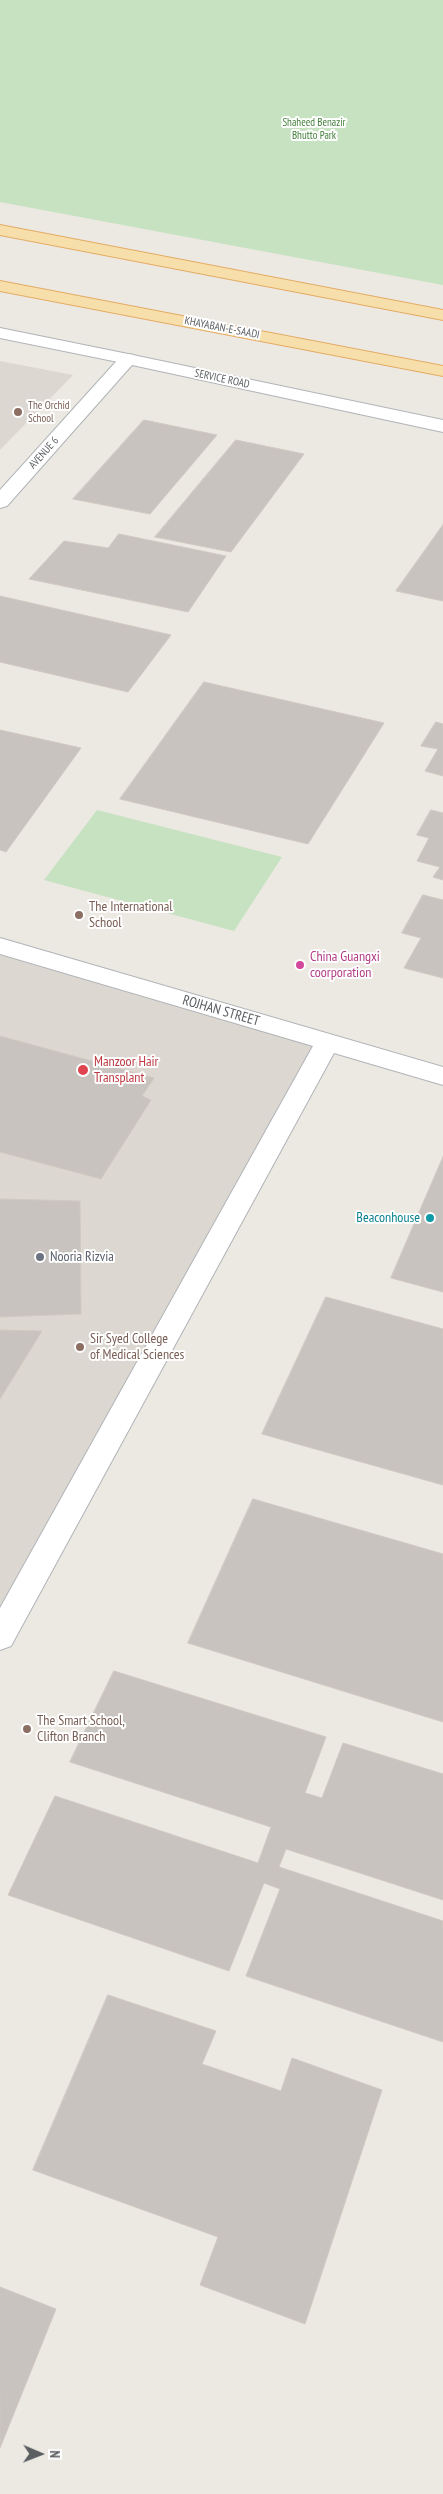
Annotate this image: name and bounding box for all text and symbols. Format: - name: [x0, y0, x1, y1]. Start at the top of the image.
- park label: Shaheed Benazir Bhutto Park: [282, 116, 346, 142]
- street label: KHAYABAN-E-SAADI: [183, 314, 261, 342]
- street label: SERVICE ROAD: [193, 367, 251, 391]
- place label: The Orchid School: [28, 399, 70, 425]
- marker: The Orchid School: [12, 406, 24, 418]
- street label: AVENUE 6: [26, 434, 62, 472]
- place label: The International School: [89, 899, 173, 932]
- marker: The International School: [73, 909, 85, 921]
- place label: China Guangxi coorporation: [310, 949, 380, 982]
- marker: China Guangxi coorporation: [294, 959, 306, 971]
- street label: ROJHAN STREET: [181, 992, 261, 1030]
- place label: Manzoor Hair Transplant: [94, 1054, 158, 1086]
- marker: Manzoor Hair Transplant: [76, 1063, 90, 1077]
- place label: Beaconhouse: [356, 1210, 420, 1226]
- marker: Beaconhouse: [424, 1212, 436, 1224]
- place label: Nooria Rizvia: [50, 1249, 114, 1265]
- marker: Nooria Rizvia: [34, 1251, 46, 1263]
- place label: Sir Syed College of Medical Sciences: [90, 1331, 184, 1364]
- marker: Sir Syed College of Medical Sciences: [74, 1341, 86, 1353]
- place label: The Smart School, Clifton Branch: [37, 1713, 125, 1745]
- marker: The Smart School, Clifton Branch: [21, 1723, 33, 1735]
- north arrow: [15, 2429, 65, 2479]
- text: N: [46, 2450, 64, 2458]

